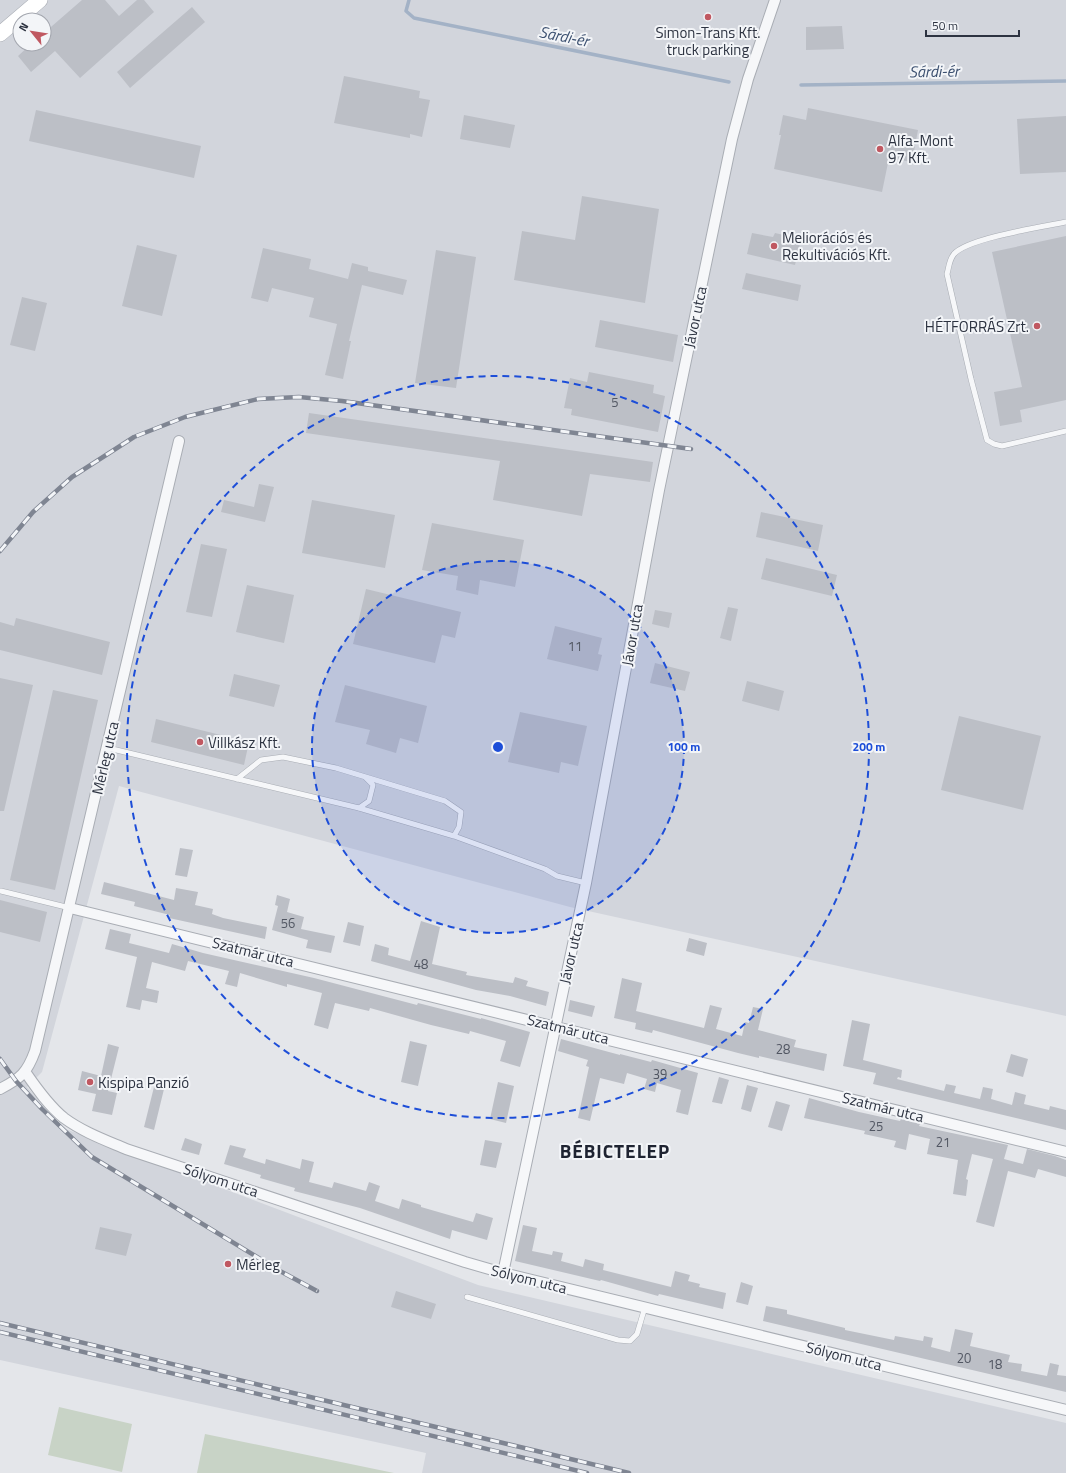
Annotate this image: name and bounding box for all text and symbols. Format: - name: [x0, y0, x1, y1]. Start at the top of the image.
- north arrow: [12, 12, 52, 52]
- marker: Simon-Trans Kft. truck parking: [703, 12, 713, 22]
- scale bar: [926, 12, 1019, 38]
- text: 50 m: [932, 16, 958, 35]
- water label: Sárdi-ér: [537, 19, 593, 53]
- text: N: [15, 20, 32, 34]
- place label: Simon-Trans Kft. truck parking: [655, 21, 761, 61]
- water label: Sárdi-ér: [909, 59, 961, 83]
- place label: Alfa-Mont 97 Kft.: [888, 129, 954, 169]
- marker: Alfa-Mont 97 Kft.: [875, 144, 885, 154]
- place label: Meliorációs és Rekultivációs Kft.: [782, 226, 890, 266]
- marker: Meliorációs és Rekultivációs Kft.: [769, 241, 779, 251]
- street label: Jávor utca: [677, 284, 713, 350]
- place label: HÉTFORRÁS Zrt.: [925, 315, 1029, 338]
- marker: HÉTFORRÁS Zrt.: [1032, 321, 1042, 331]
- house number: 5: [611, 392, 619, 412]
- street label: Jávor utca: [615, 602, 649, 668]
- house number: 11: [568, 636, 582, 656]
- street label: Mérleg utca: [85, 719, 125, 797]
- place label: Villkász Kft.: [208, 731, 281, 754]
- marker: Villkász Kft.: [195, 737, 205, 747]
- text: 100 m: [668, 737, 700, 756]
- text: 200 m: [853, 737, 885, 756]
- centre of rings: [491, 740, 505, 754]
- house number: 56: [281, 913, 295, 933]
- street label: Jávor utca: [553, 919, 589, 986]
- street label: Szatmár utca: [210, 931, 297, 973]
- house number: 48: [414, 954, 428, 974]
- street label: Szatmár utca: [525, 1008, 612, 1050]
- house number: 28: [776, 1039, 790, 1059]
- house number: 39: [653, 1064, 667, 1084]
- place label: Kispipa Panzió: [98, 1071, 189, 1094]
- marker: Kispipa Panzió: [85, 1077, 95, 1087]
- street label: Szatmár utca: [840, 1086, 927, 1128]
- house number: 25: [869, 1116, 883, 1136]
- house number: 21: [936, 1132, 950, 1152]
- district label: BÉBICTELEP: [560, 1136, 670, 1165]
- street label: Sólyom utca: [181, 1157, 262, 1203]
- place label: Mérleg: [236, 1253, 280, 1276]
- street label: Sólyom utca: [489, 1258, 570, 1300]
- marker: Mérleg: [223, 1259, 233, 1269]
- street label: Sólyom utca: [804, 1335, 885, 1377]
- house number: 20: [957, 1348, 971, 1368]
- house number: 18: [988, 1354, 1002, 1374]

